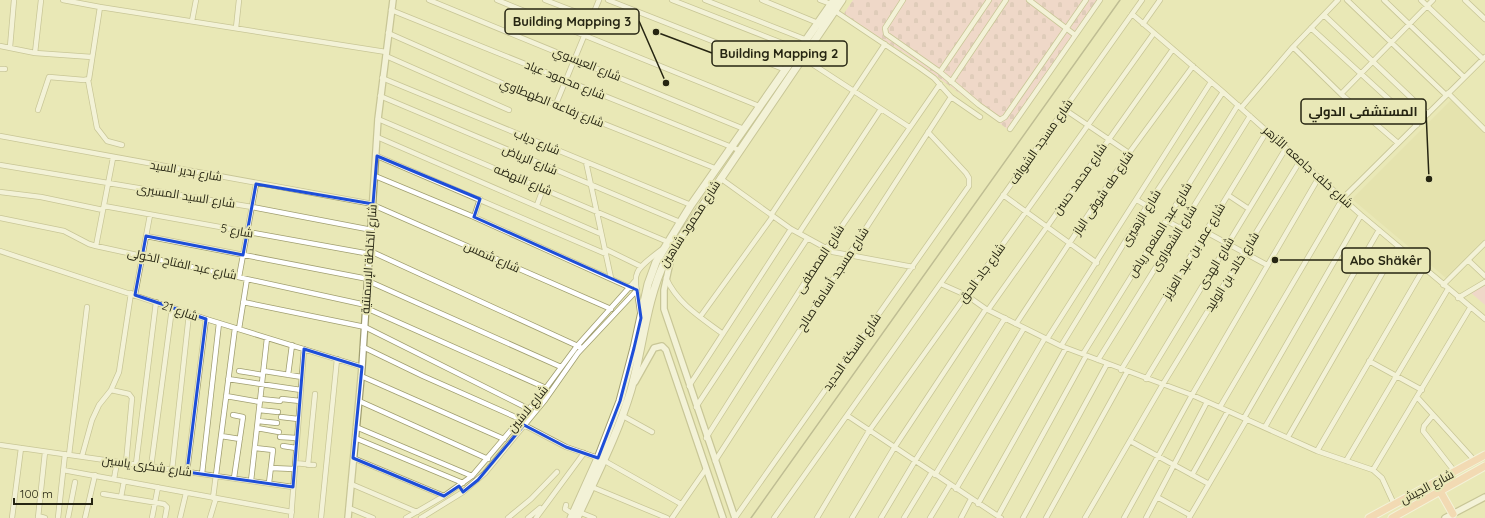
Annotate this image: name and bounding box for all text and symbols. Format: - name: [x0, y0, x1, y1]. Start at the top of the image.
- callout: Building Mapping 3: [505, 9, 639, 34]
- text: Building Mapping 3: [513, 13, 631, 29]
- callout: Building Mapping 2: [712, 41, 847, 66]
- street label: شارع العيسوي: [550, 43, 624, 87]
- text: Building Mapping 2: [720, 45, 838, 61]
- street label: شارع محمود عياد: [522, 57, 608, 103]
- street label: شارع رفاعه الطهطاوي: [497, 75, 607, 133]
- street label: شارع مسجد الشواف: [1006, 96, 1077, 188]
- callout: المستشفى الدولي: [1301, 99, 1426, 124]
- text: المستشفى الدولي: [1308, 103, 1418, 123]
- street label: شارع خلف جامعه الأزهر: [1259, 122, 1356, 212]
- street label: شارع دياب: [512, 125, 563, 159]
- street label: شارع محمد حسن: [1049, 140, 1111, 218]
- street label: شارع الرياض: [500, 141, 560, 179]
- street label: شارع طه شوقى الباز: [1068, 148, 1137, 239]
- street label: شارع بدير السيد: [149, 157, 223, 185]
- street label: شارع النهضه: [491, 161, 555, 199]
- street label: شارع محمود شاهين: [656, 177, 724, 271]
- street label: شارع عبد المنعم رياض: [1124, 179, 1196, 280]
- street label: شارع السيد المسيرى: [136, 180, 236, 212]
- street label: شارع الزهيرى: [1117, 187, 1165, 249]
- street label: شارع عمر بن عبد العزيز: [1158, 200, 1229, 303]
- street label: شارع الشعراوى: [1147, 202, 1201, 274]
- street label: شارع الخلطة الإسمنتية: [357, 204, 381, 314]
- street label: شارع 5: [219, 220, 255, 242]
- street label: شارع المصطفى: [792, 222, 848, 296]
- street label: شارع مسجد أسامة صالح: [794, 224, 873, 334]
- street label: شارع خالد بن الوليد: [1201, 229, 1263, 315]
- street label: شارع الهدى: [1194, 234, 1238, 292]
- street label: شارع شمس: [462, 238, 523, 276]
- street label: شارع جاد الحق: [955, 240, 1009, 306]
- street label: شارع عبد الفتاح الخولى: [126, 245, 238, 283]
- callout: Abo Shäkêr: [1342, 248, 1430, 273]
- text: Abo Shäkêr: [1350, 252, 1422, 268]
- street label: شارع 21: [160, 297, 200, 325]
- street label: شارع السكة الحديد: [819, 310, 885, 394]
- street label: شارع لاشين: [504, 382, 552, 436]
- street label: شارع شكرى ياسين: [101, 452, 193, 480]
- street label: شارع الجيش: [1397, 466, 1457, 508]
- scale bar: [14, 480, 92, 506]
- text: 100 m: [20, 486, 53, 501]

